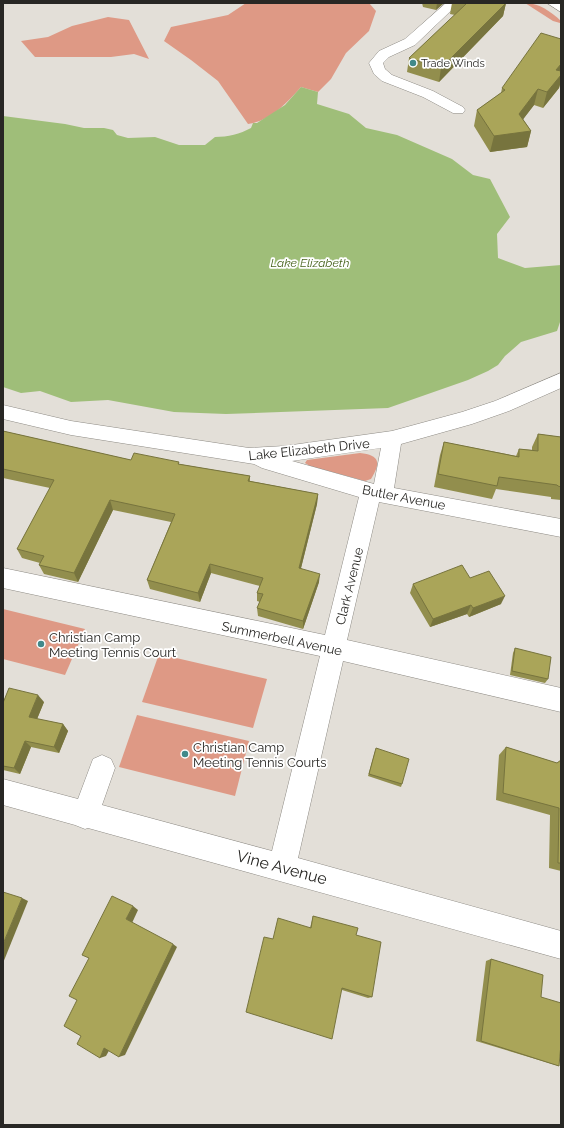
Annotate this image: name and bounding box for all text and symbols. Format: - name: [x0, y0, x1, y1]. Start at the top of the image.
- place label: Trade Winds: [421, 57, 485, 70]
- marker: Trade Winds: [408, 58, 418, 68]
- water label: Lake Elizabeth: [271, 256, 350, 270]
- street label: Lake Elizabeth Drive: [248, 436, 371, 463]
- street label: Butler Avenue: [361, 482, 447, 513]
- street label: Clark Avenue: [333, 545, 366, 627]
- street label: Summerbell Avenue: [220, 618, 344, 659]
- place label: Christian Camp Meeting Tennis Court: [49, 630, 177, 660]
- marker: Christian Camp Meeting Tennis Court: [36, 639, 46, 649]
- place label: Christian Camp Meeting Tennis Courts: [193, 740, 327, 770]
- marker: Christian Camp Meeting Tennis Courts: [180, 749, 190, 759]
- street label: Vine Avenue: [235, 846, 329, 889]

